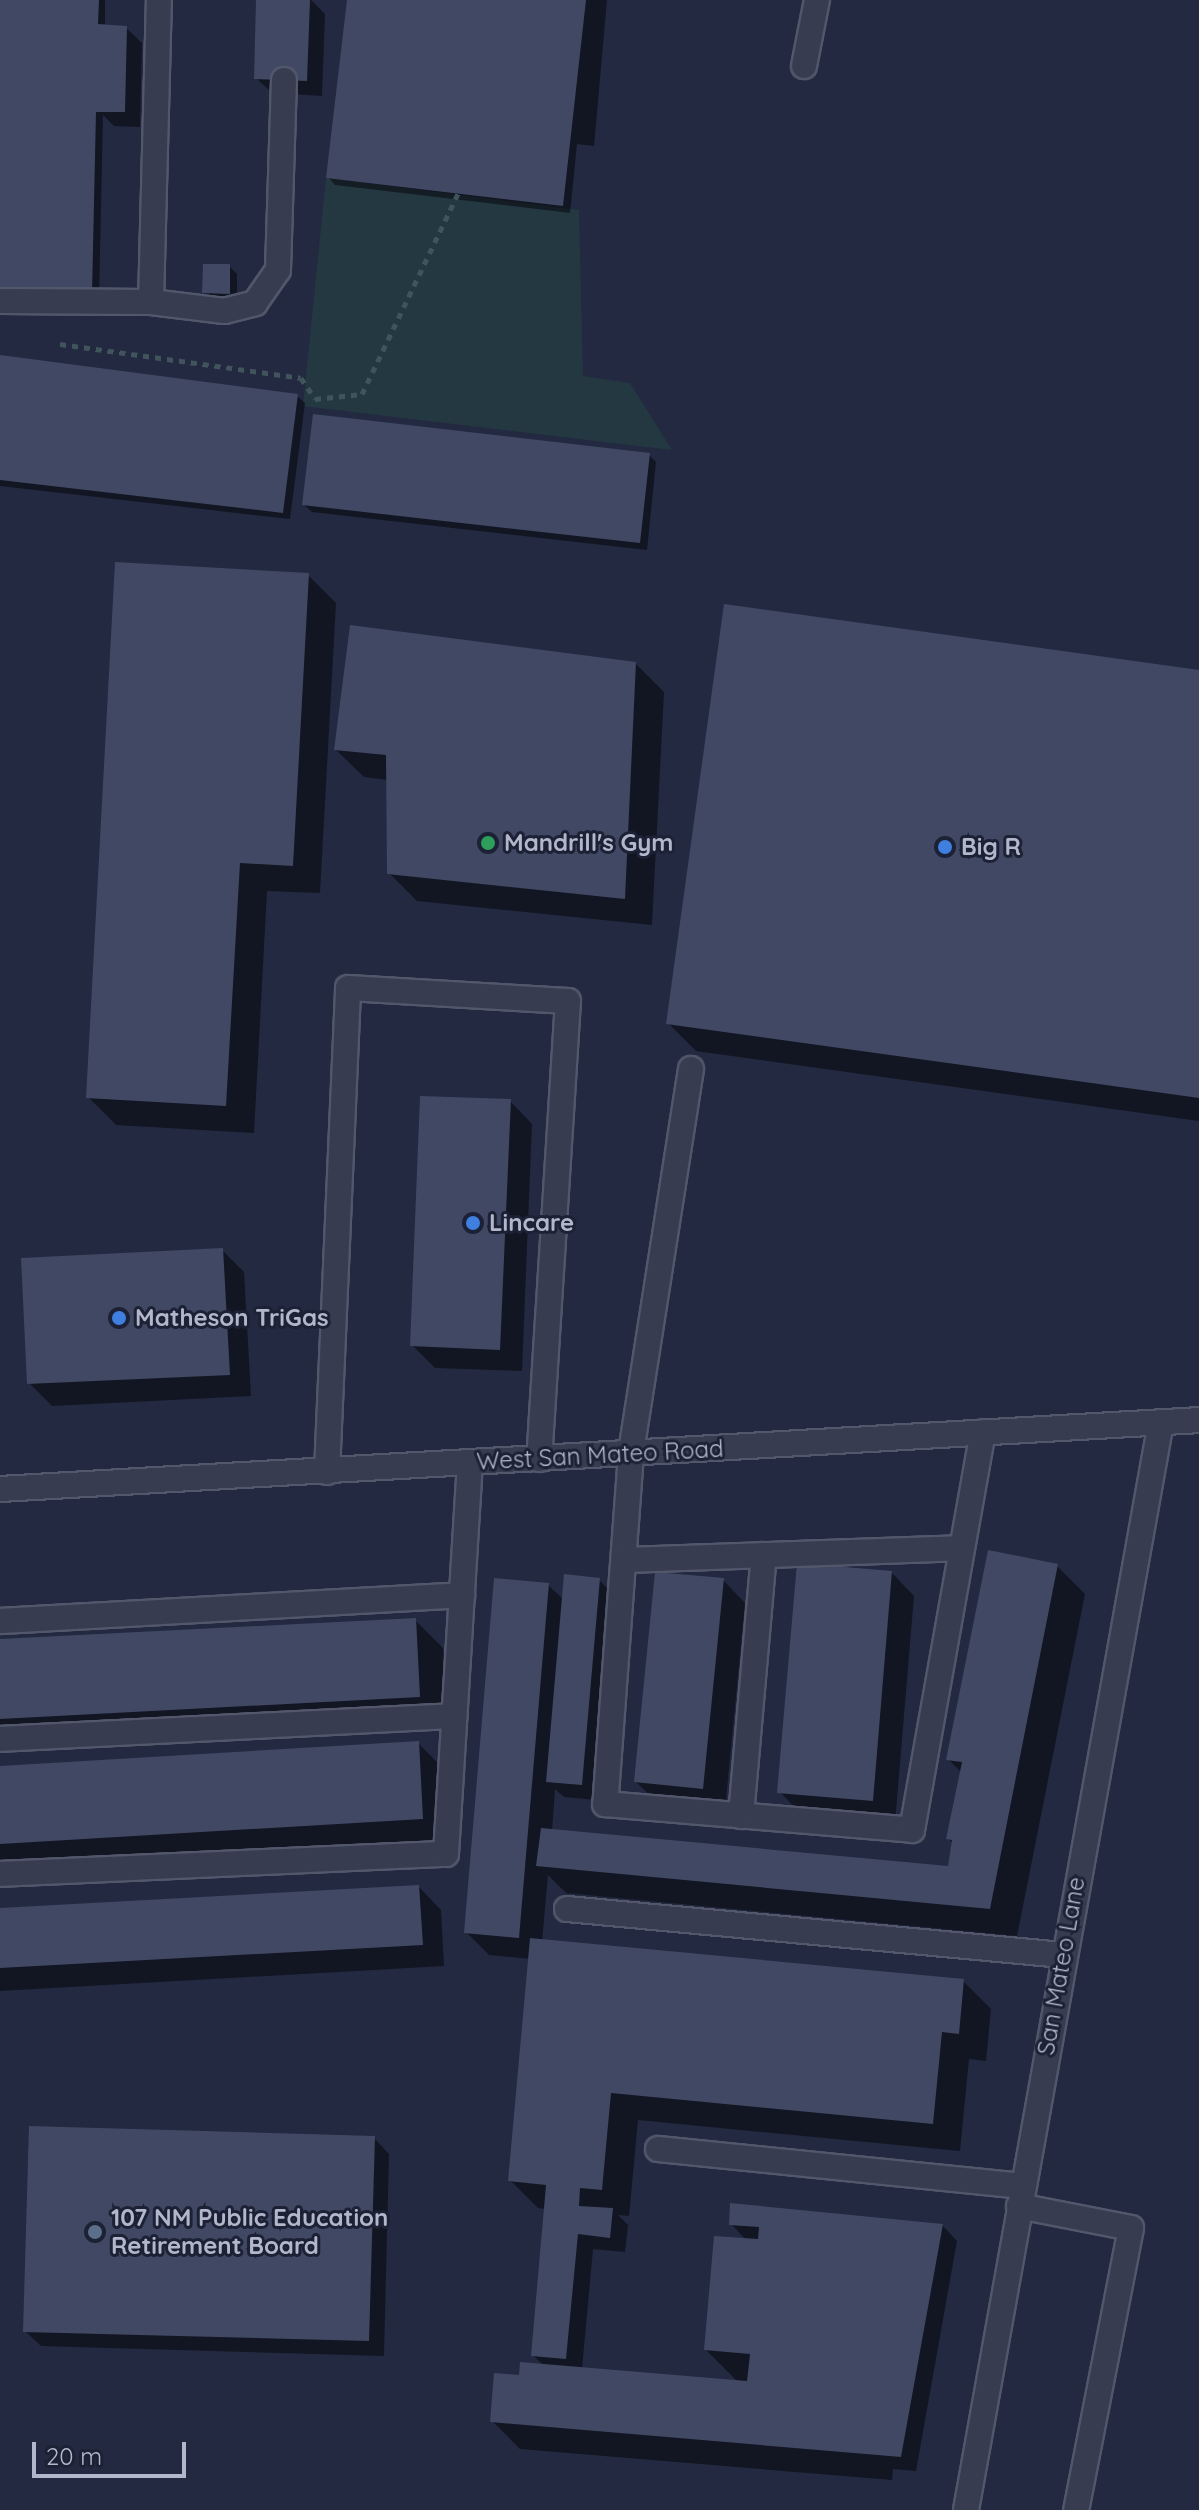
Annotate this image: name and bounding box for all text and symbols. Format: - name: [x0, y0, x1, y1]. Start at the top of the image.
- place label: Mandrill's Gym: [504, 829, 673, 857]
- place label: Big R: [961, 833, 1021, 861]
- marker: Mandrill's Gym: [479, 834, 497, 852]
- marker: Big R: [936, 838, 954, 856]
- place label: Lincare: [489, 1209, 574, 1237]
- marker: Lincare: [464, 1214, 482, 1232]
- place label: Matheson TriGas: [135, 1304, 329, 1332]
- marker: Matheson TriGas: [110, 1309, 128, 1327]
- street label: West San Mateo Road: [476, 1434, 724, 1476]
- street label: San Mateo Lane: [1031, 1875, 1091, 2057]
- place label: 107 NM Public Education Retirement Board: [111, 2204, 388, 2260]
- marker: 107 NM Public Education Retirement Board: [86, 2223, 104, 2241]
- scale bar: [36, 2426, 190, 2476]
- text: 20 m: [46, 2441, 102, 2471]

